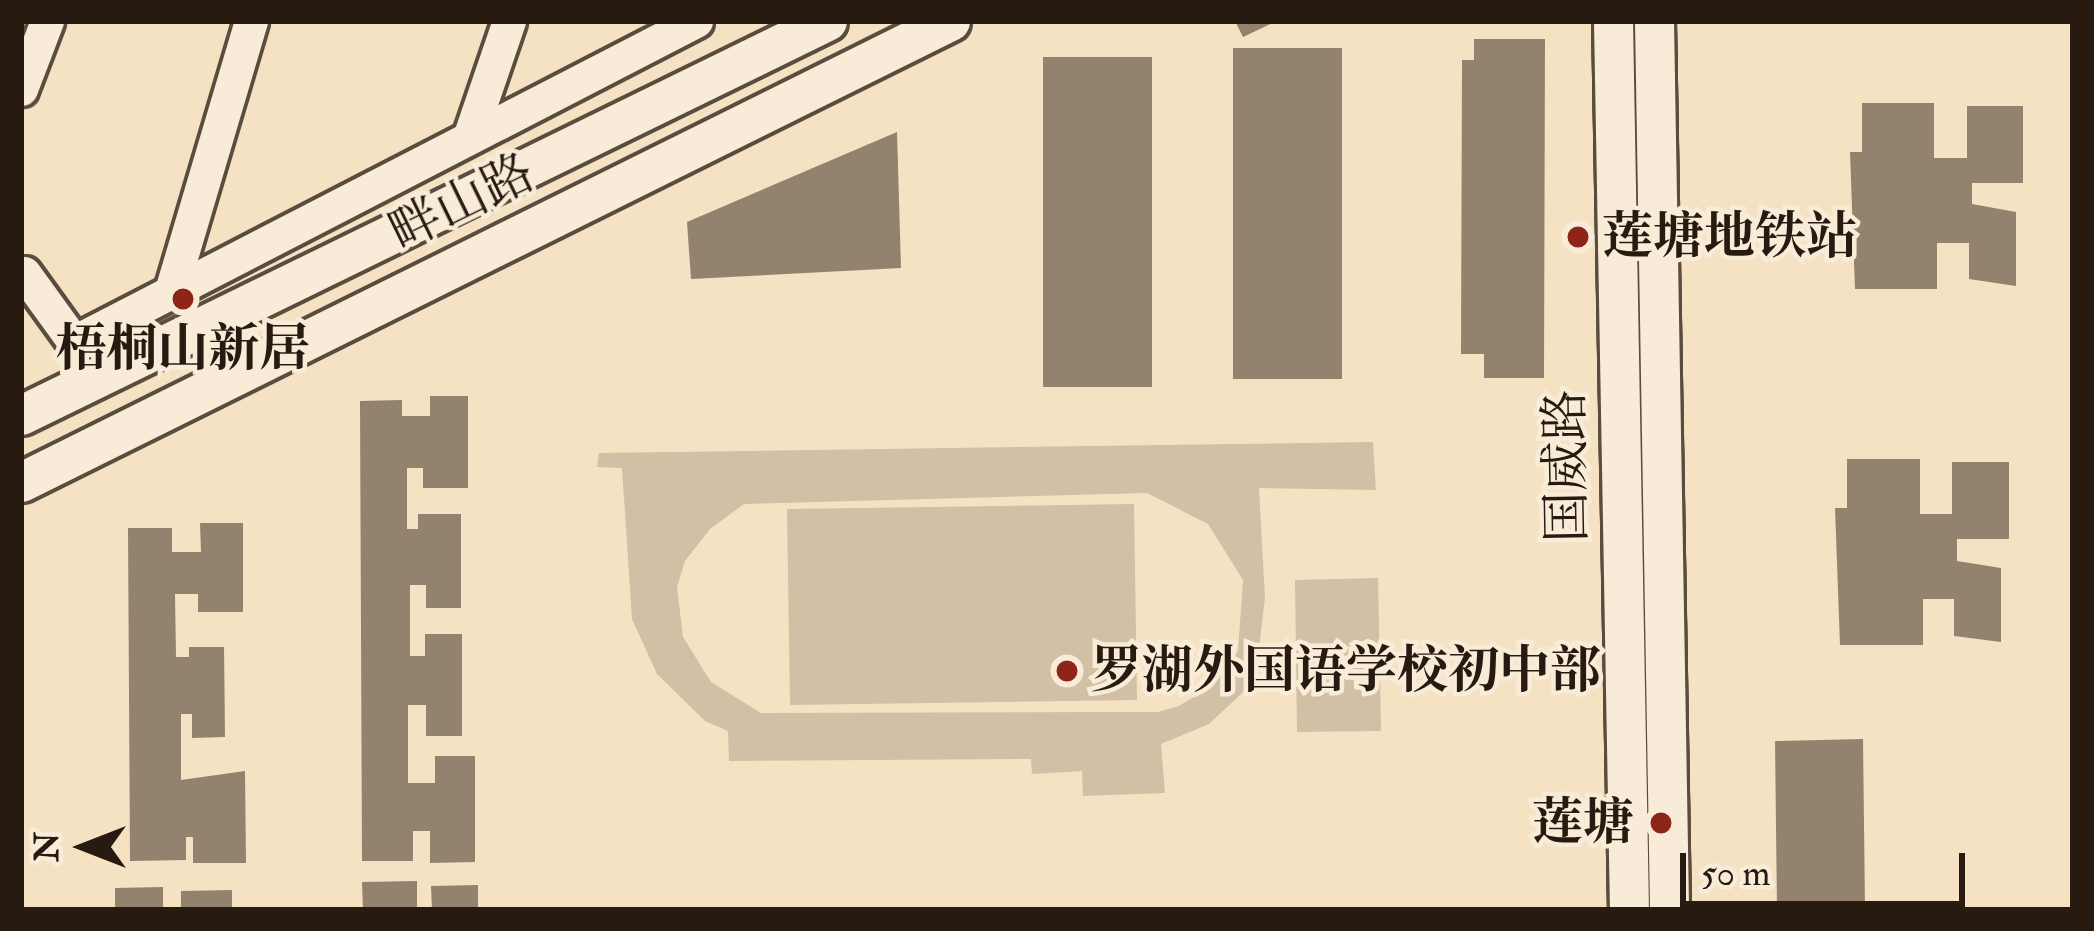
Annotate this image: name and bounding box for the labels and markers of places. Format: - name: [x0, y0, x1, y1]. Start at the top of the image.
- place label: 莲塘地铁站: [1602, 206, 1857, 268]
- marker: 莲塘地铁站: [1565, 224, 1591, 250]
- marker: 梧桐山新居: [170, 286, 196, 312]
- place label: 梧桐山新居: [56, 318, 310, 380]
- place label: 罗湖外国语学校初中部: [1091, 640, 1601, 702]
- marker: 罗湖外国语学校初中部: [1054, 658, 1080, 684]
- place label: 莲塘: [1532, 792, 1634, 854]
- marker: 莲塘: [1645, 807, 1677, 839]

